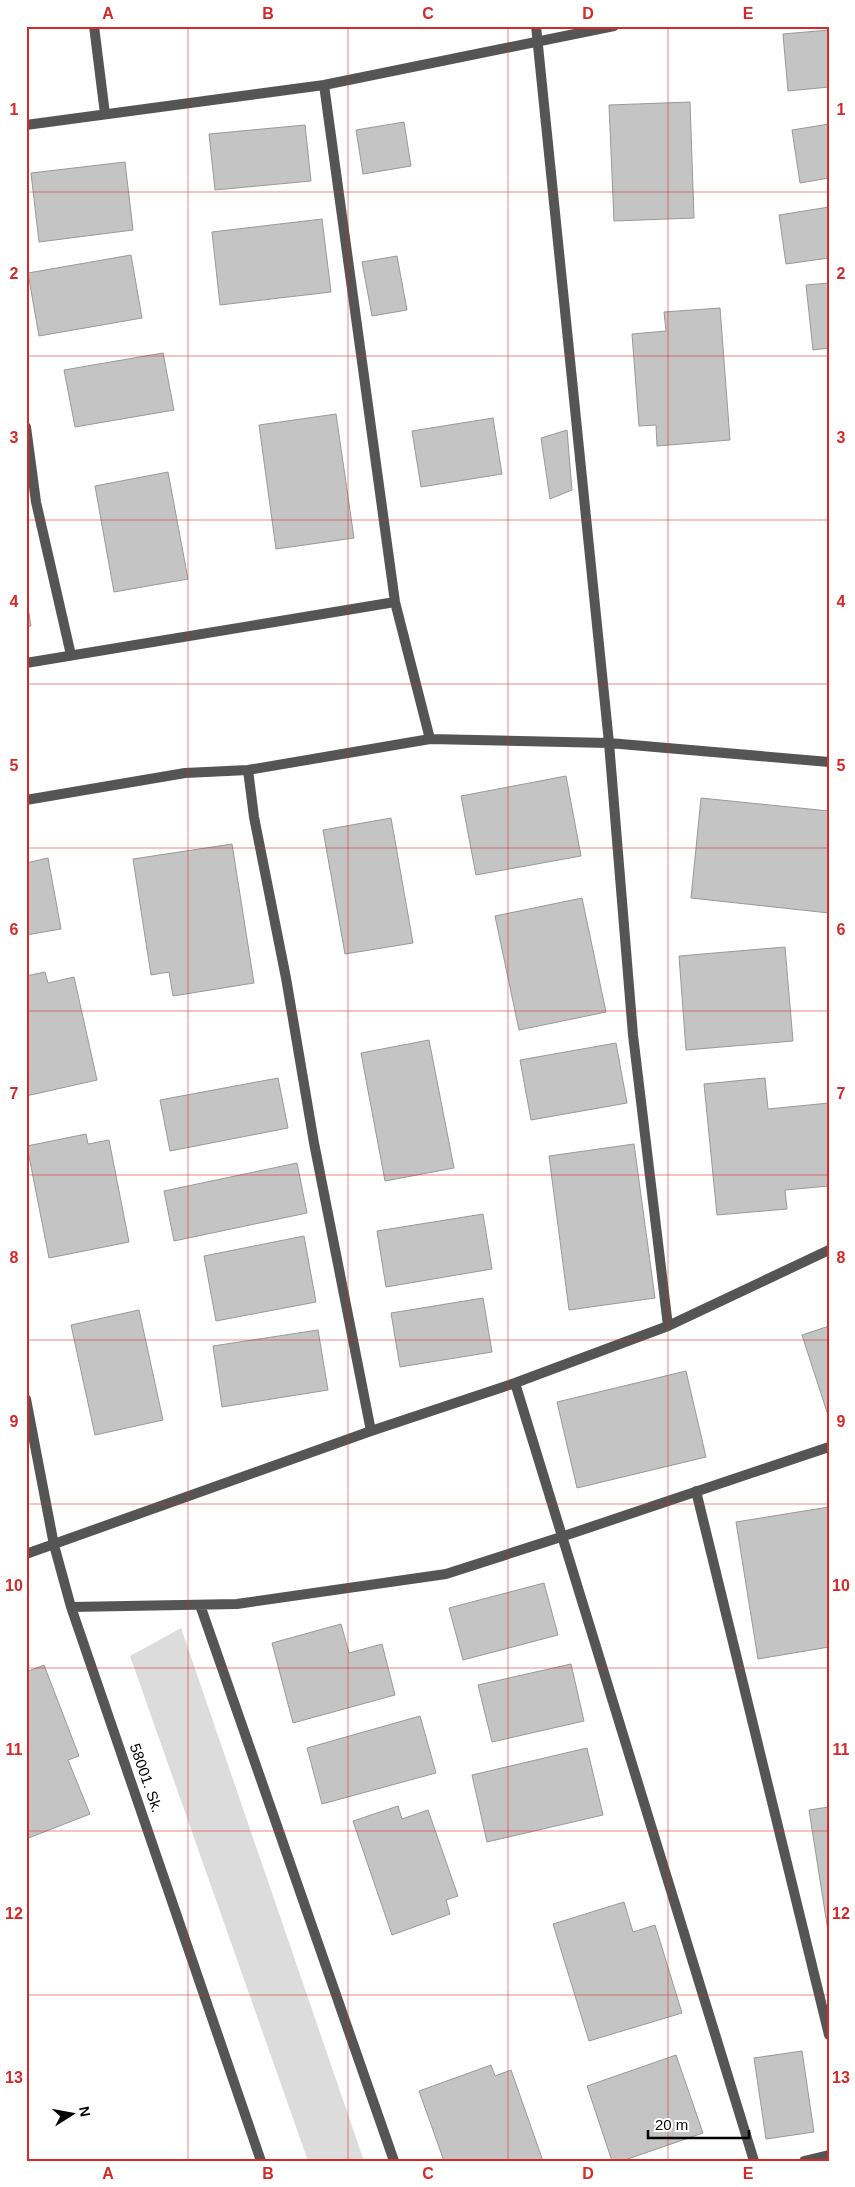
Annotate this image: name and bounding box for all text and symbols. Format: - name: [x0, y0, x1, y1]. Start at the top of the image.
- text: A: [102, 5, 114, 22]
- text: B: [262, 5, 274, 22]
- text: C: [422, 5, 434, 22]
- text: D: [582, 5, 594, 22]
- text: E: [743, 5, 754, 22]
- text: 1: [10, 101, 19, 118]
- text: 1: [837, 101, 846, 118]
- text: 2: [10, 265, 19, 282]
- text: 2: [837, 265, 846, 282]
- text: 3: [10, 429, 19, 446]
- text: 3: [837, 429, 846, 446]
- text: 4: [10, 593, 19, 610]
- text: 4: [837, 593, 846, 610]
- text: 5: [10, 757, 19, 774]
- text: 5: [837, 757, 846, 774]
- text: 6: [10, 921, 19, 938]
- text: 6: [837, 921, 846, 938]
- text: 7: [10, 1085, 19, 1102]
- text: 7: [837, 1085, 846, 1102]
- text: 8: [10, 1249, 19, 1266]
- text: 8: [837, 1249, 846, 1266]
- text: 9: [10, 1413, 19, 1430]
- text: 9: [837, 1413, 846, 1430]
- text: 10: [5, 1577, 23, 1594]
- text: 10: [832, 1577, 850, 1594]
- text: 11: [6, 1741, 23, 1758]
- street label: 58001. Sk.: [127, 1741, 166, 1815]
- text: 11: [833, 1741, 850, 1758]
- text: 12: [5, 1905, 23, 1922]
- text: 12: [832, 1905, 850, 1922]
- text: 13: [5, 2069, 23, 2086]
- text: 13: [832, 2069, 850, 2086]
- north arrow: [48, 2090, 98, 2140]
- text: N: [76, 2105, 94, 2118]
- scale bar: [648, 2107, 749, 2139]
- text: 20 m: [655, 2116, 688, 2133]
- text: A: [102, 2165, 114, 2182]
- text: B: [262, 2165, 274, 2182]
- text: C: [422, 2165, 434, 2182]
- text: D: [582, 2165, 594, 2182]
- text: E: [743, 2165, 754, 2182]

